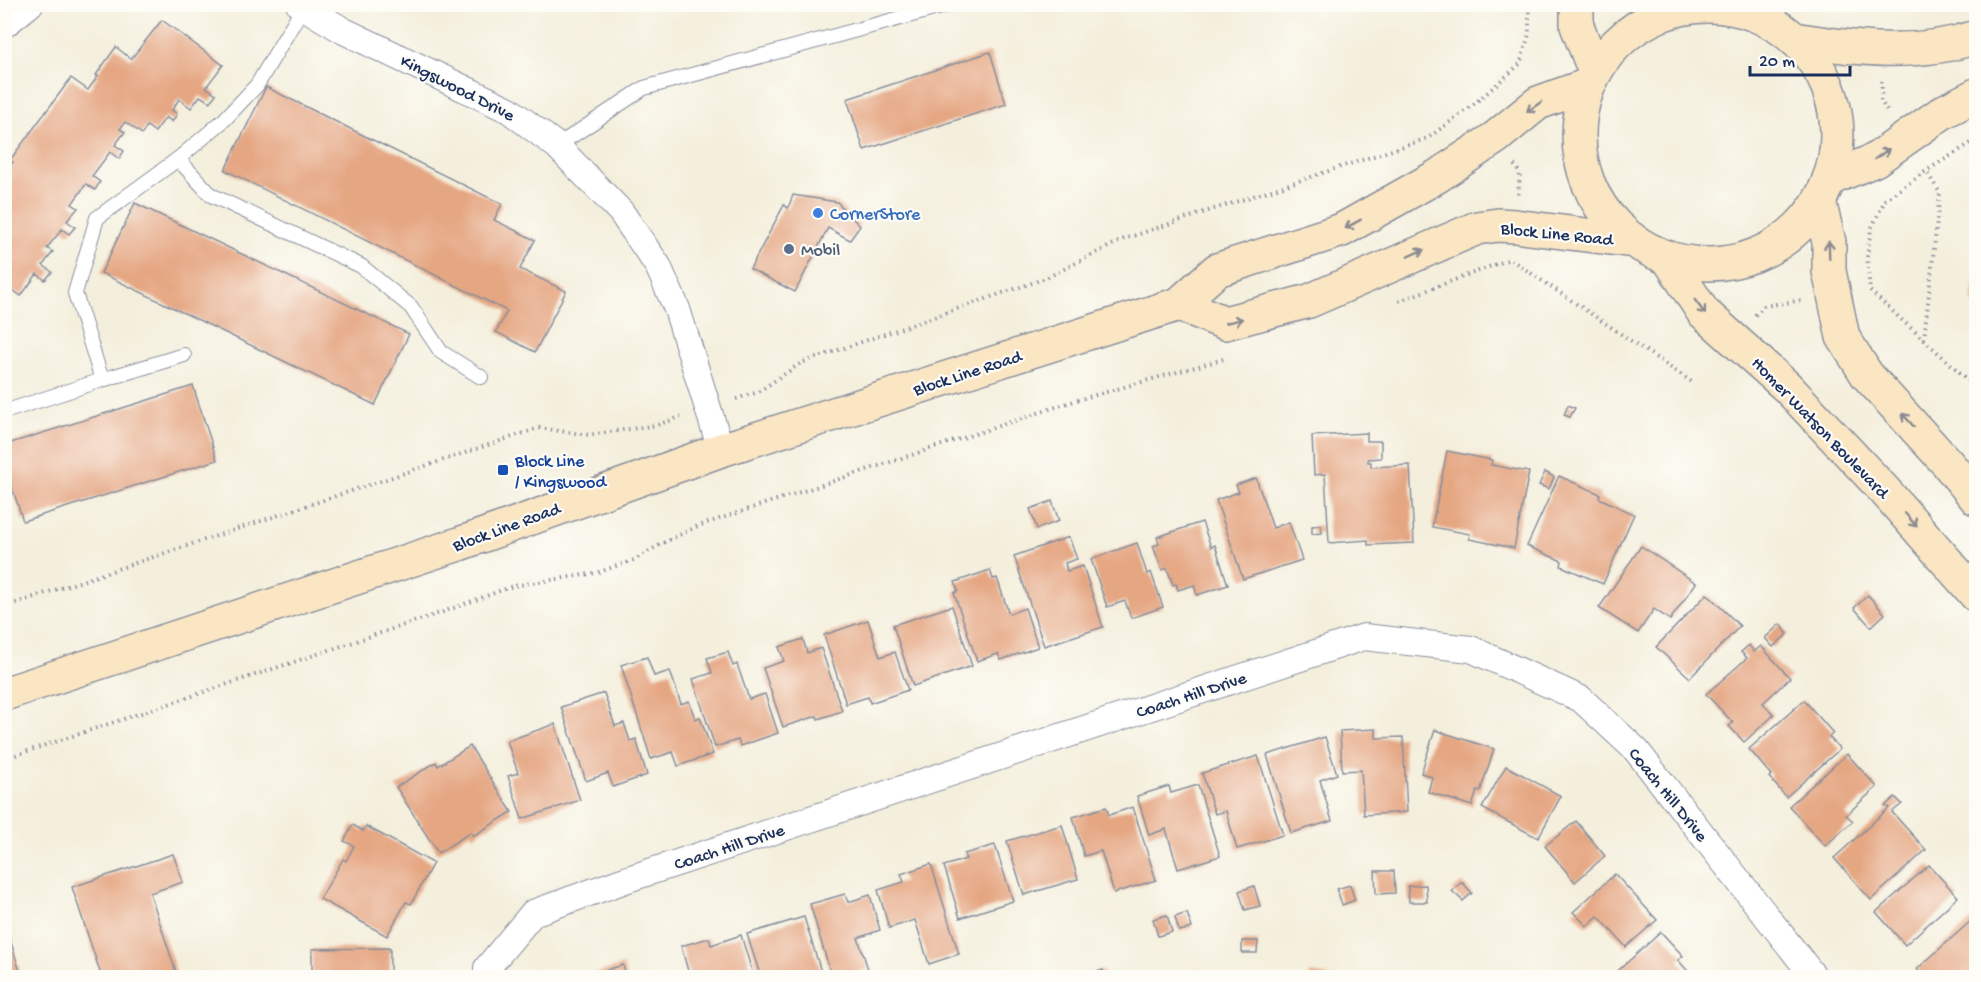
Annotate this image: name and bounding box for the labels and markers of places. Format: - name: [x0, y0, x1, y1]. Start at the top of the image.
- place label: CornerStore: [830, 205, 921, 226]
- marker: CornerStore: [811, 206, 825, 220]
- place label: Mobil: [801, 241, 840, 262]
- marker: Mobil: [782, 242, 796, 256]
- place label: Block Line / Kingswood: [514, 452, 607, 494]
- marker: Block Line / Kingswood: [496, 463, 510, 477]

